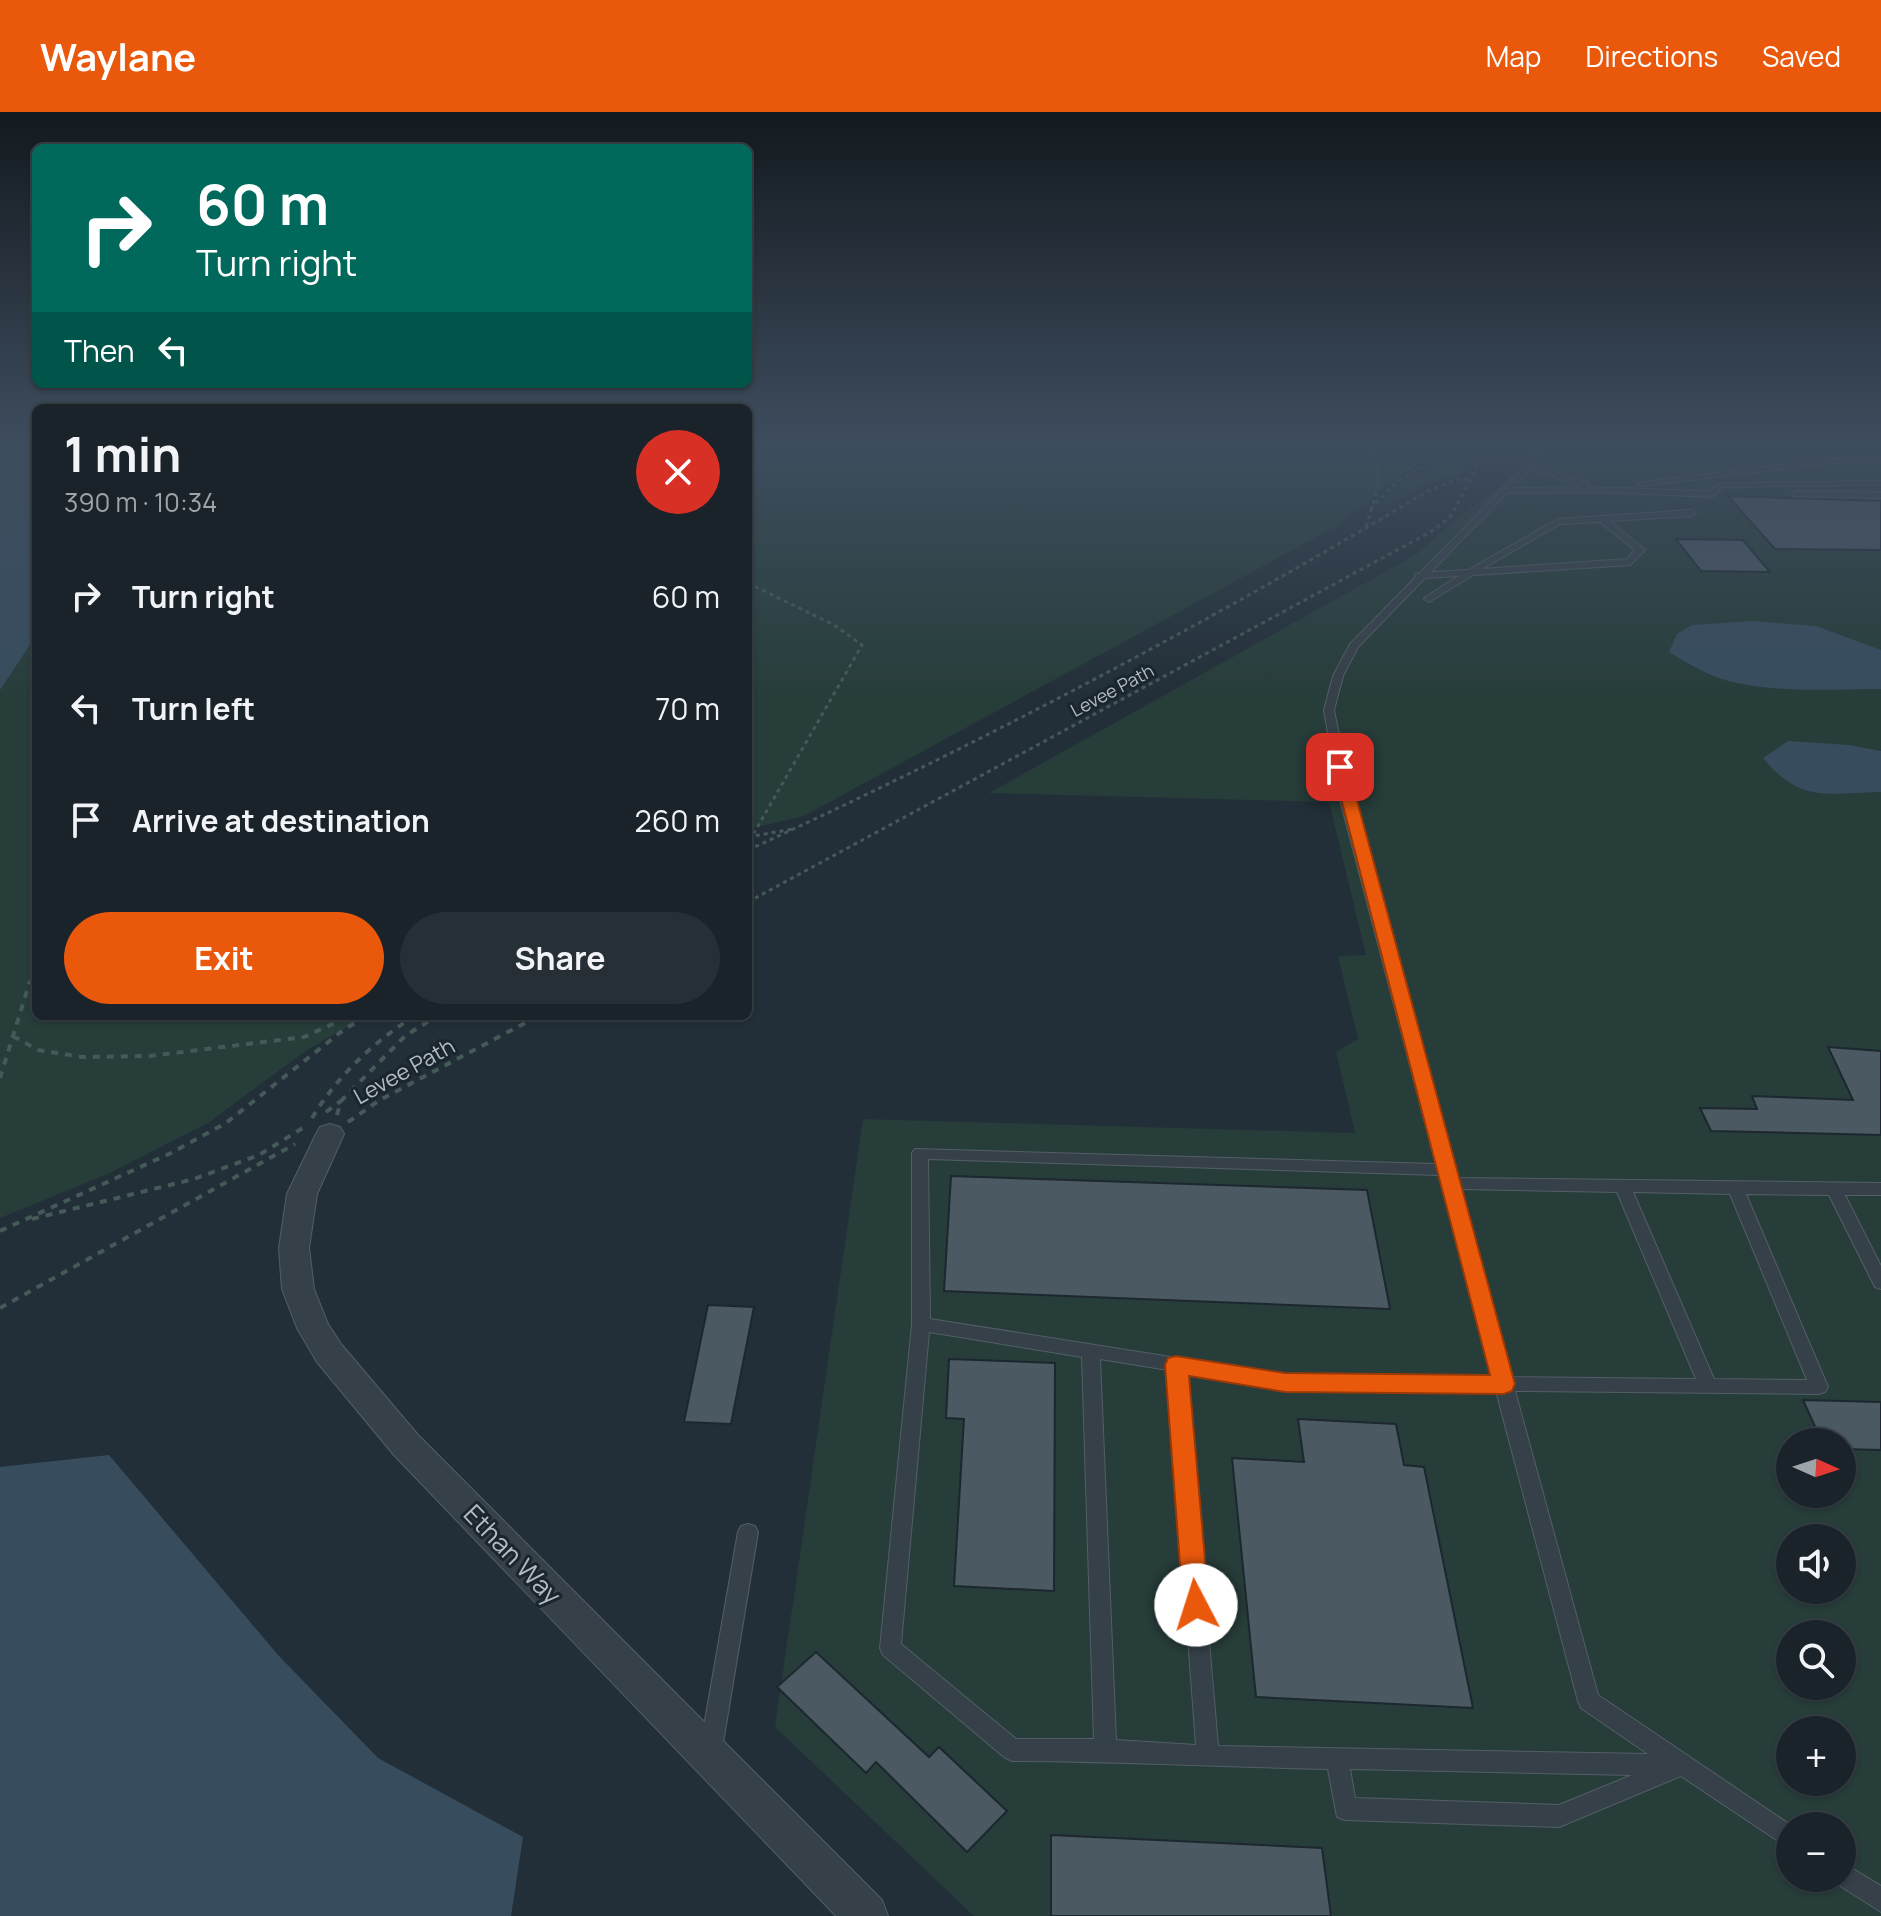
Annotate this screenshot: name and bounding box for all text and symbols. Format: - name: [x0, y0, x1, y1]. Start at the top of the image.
- text: Waylane: [40, 30, 196, 82]
- text: Map: [1486, 37, 1541, 75]
- text: Directions: [1585, 37, 1718, 75]
- text: Saved: [1762, 37, 1841, 75]
- text: 60 m: [196, 165, 329, 242]
- icon: right: [64, 176, 168, 280]
- text: Turn right: [196, 238, 357, 287]
- icon: left: [151, 328, 195, 372]
- text: Then: [64, 330, 135, 371]
- text: 1 min: [64, 421, 181, 486]
- button: close: [636, 430, 720, 514]
- text: 390 m · 10:34: [64, 484, 217, 520]
- icon: right: [64, 574, 108, 618]
- text: Turn right: [132, 576, 275, 617]
- text: 60 m: [652, 576, 720, 617]
- street label: Levee Path: [1066, 658, 1158, 722]
- icon: left: [64, 686, 108, 730]
- text: Turn left: [132, 688, 255, 729]
- text: 70 m: [655, 688, 720, 729]
- pin: [1306, 733, 1374, 801]
- icon: arrive: [1318, 745, 1362, 789]
- icon: arrive: [64, 798, 108, 842]
- text: Arrive at destination: [132, 800, 430, 841]
- text: 260 m: [635, 800, 720, 841]
- button: Exit: [64, 912, 384, 1004]
- button: Share: [400, 912, 720, 1004]
- street label: Levee Path: [348, 1031, 460, 1111]
- north arrow: [1776, 1428, 1856, 1508]
- map controls: [1776, 1428, 1856, 1892]
- street label: Ethan Way: [456, 1496, 570, 1612]
- button: sound: [1776, 1524, 1856, 1604]
- position arrow: [1154, 1563, 1238, 1647]
- button: search: [1776, 1620, 1856, 1700]
- button: +: [1776, 1716, 1856, 1796]
- button: −: [1776, 1812, 1856, 1892]

